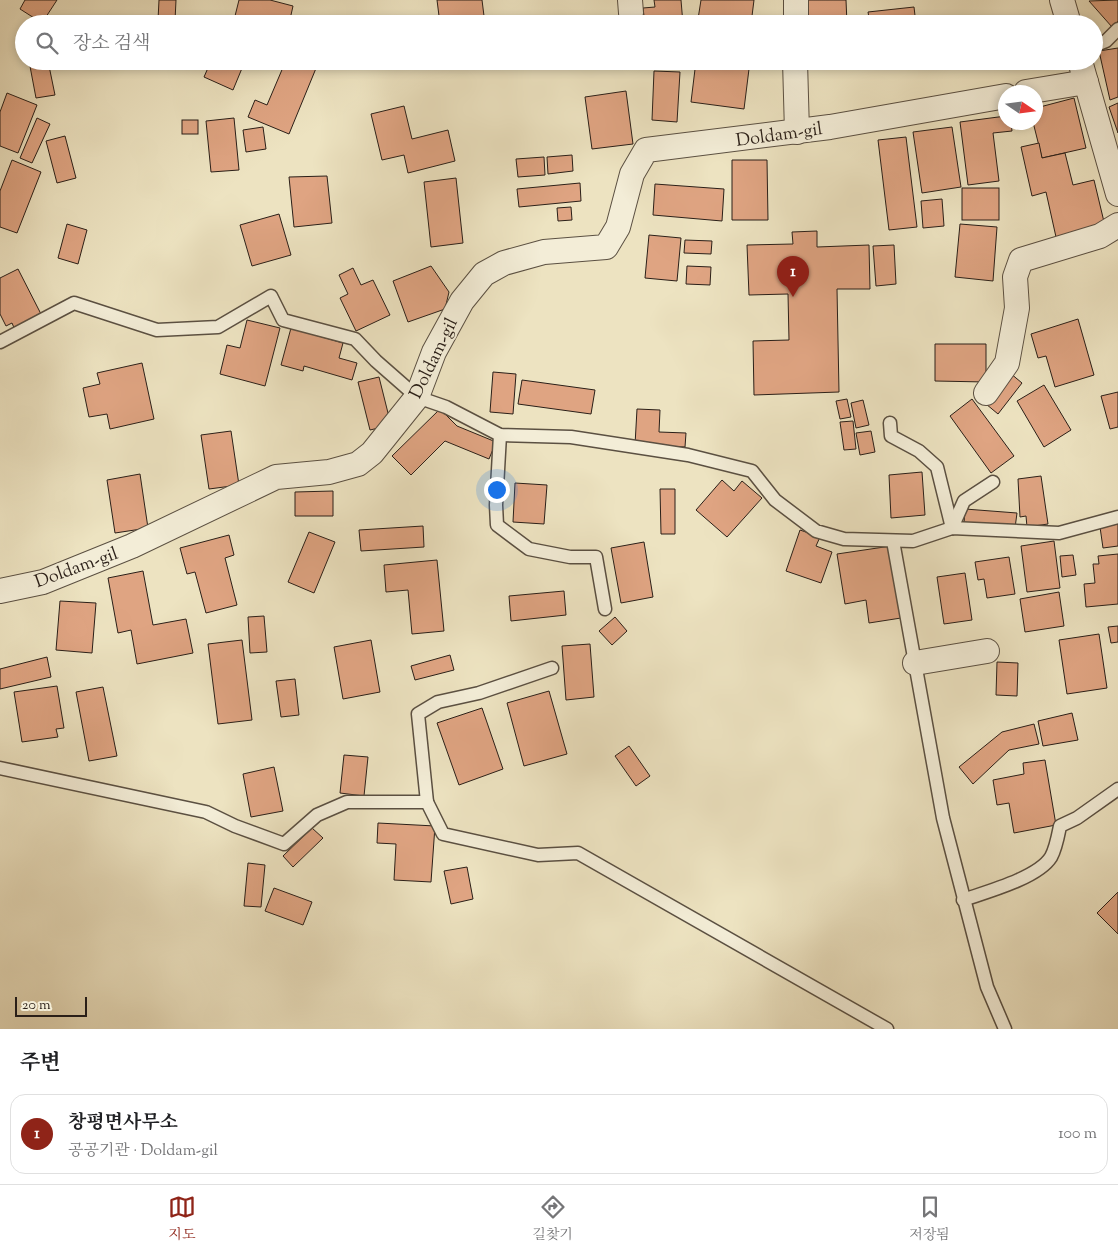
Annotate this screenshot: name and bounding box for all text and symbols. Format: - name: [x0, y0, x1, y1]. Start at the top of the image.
- search box: [15, 15, 1103, 70]
- icon: search: [33, 29, 61, 57]
- text: 장소 검색: [73, 31, 150, 58]
- north arrow: [998, 85, 1043, 130]
- street label: Doldam-gil: [734, 117, 824, 155]
- pin: 1: [777, 256, 809, 297]
- street label: Doldam-gil: [404, 314, 466, 404]
- your location: [484, 477, 510, 503]
- street label: Doldam-gil: [31, 542, 122, 596]
- scale bar: [15, 994, 88, 1017]
- text: 20 m: [22, 996, 51, 1016]
- text: 주변: [20, 1049, 61, 1079]
- text: 창평면사무소: [68, 1110, 178, 1137]
- text: 1: [34, 1123, 40, 1146]
- text: 100 m: [1058, 1123, 1097, 1146]
- text: 공공기관 · Doldam-gil: [68, 1140, 218, 1163]
- tab: 지도: [168, 1193, 196, 1246]
- tab: 길찾기: [532, 1193, 573, 1246]
- tab: 저장됨: [909, 1193, 950, 1246]

